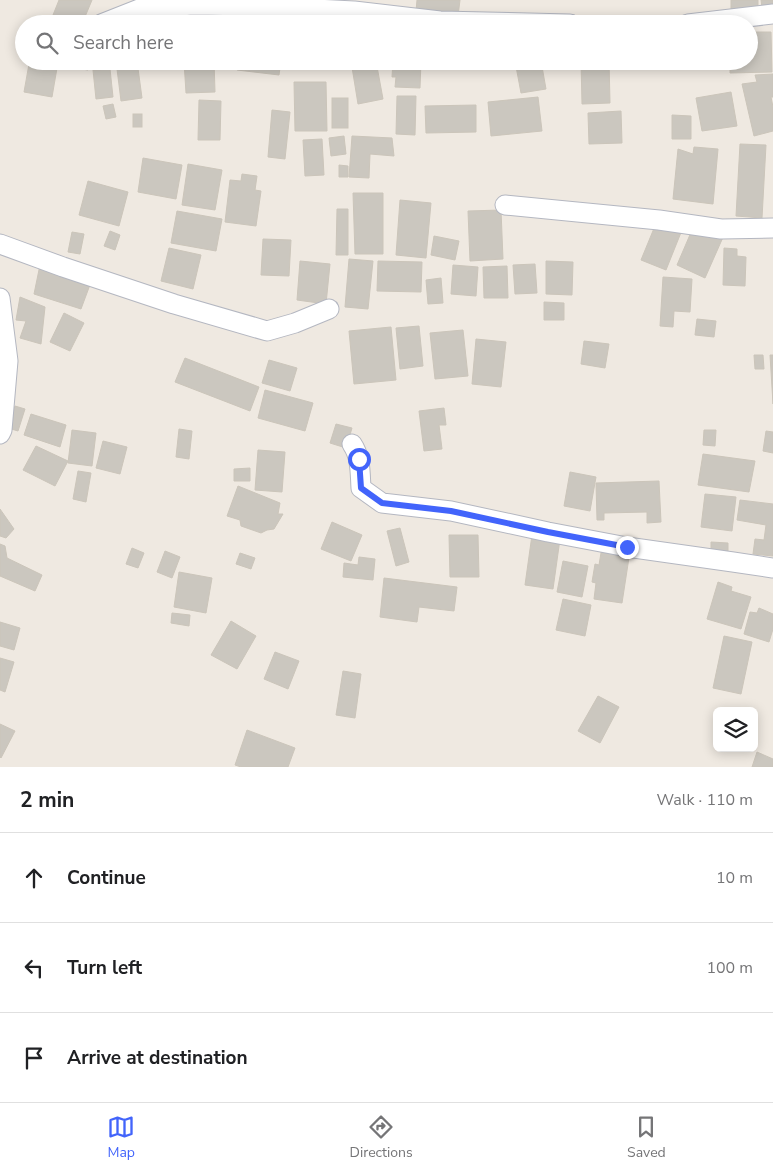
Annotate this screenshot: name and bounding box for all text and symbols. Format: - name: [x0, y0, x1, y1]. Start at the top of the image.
- search box: [15, 15, 758, 70]
- icon: search: [33, 29, 61, 57]
- text: Search here: [73, 30, 174, 56]
- route start: [348, 448, 371, 471]
- route end: [616, 536, 639, 559]
- map controls: [713, 707, 758, 752]
- button: layers: [713, 707, 758, 752]
- text: 2 min: [20, 786, 74, 814]
- text: Walk · 110 m: [657, 789, 753, 811]
- icon: ahead: [20, 864, 48, 892]
- text: Continue: [67, 865, 146, 891]
- text: 10 m: [716, 867, 753, 889]
- icon: left: [20, 954, 48, 982]
- text: Turn left: [67, 955, 142, 981]
- text: 100 m: [706, 957, 753, 979]
- icon: arrive: [20, 1044, 48, 1072]
- text: Arrive at destination: [67, 1045, 248, 1071]
- tab: Map: [107, 1113, 135, 1162]
- tab: Directions: [350, 1113, 413, 1162]
- tab: Saved: [627, 1113, 666, 1162]

